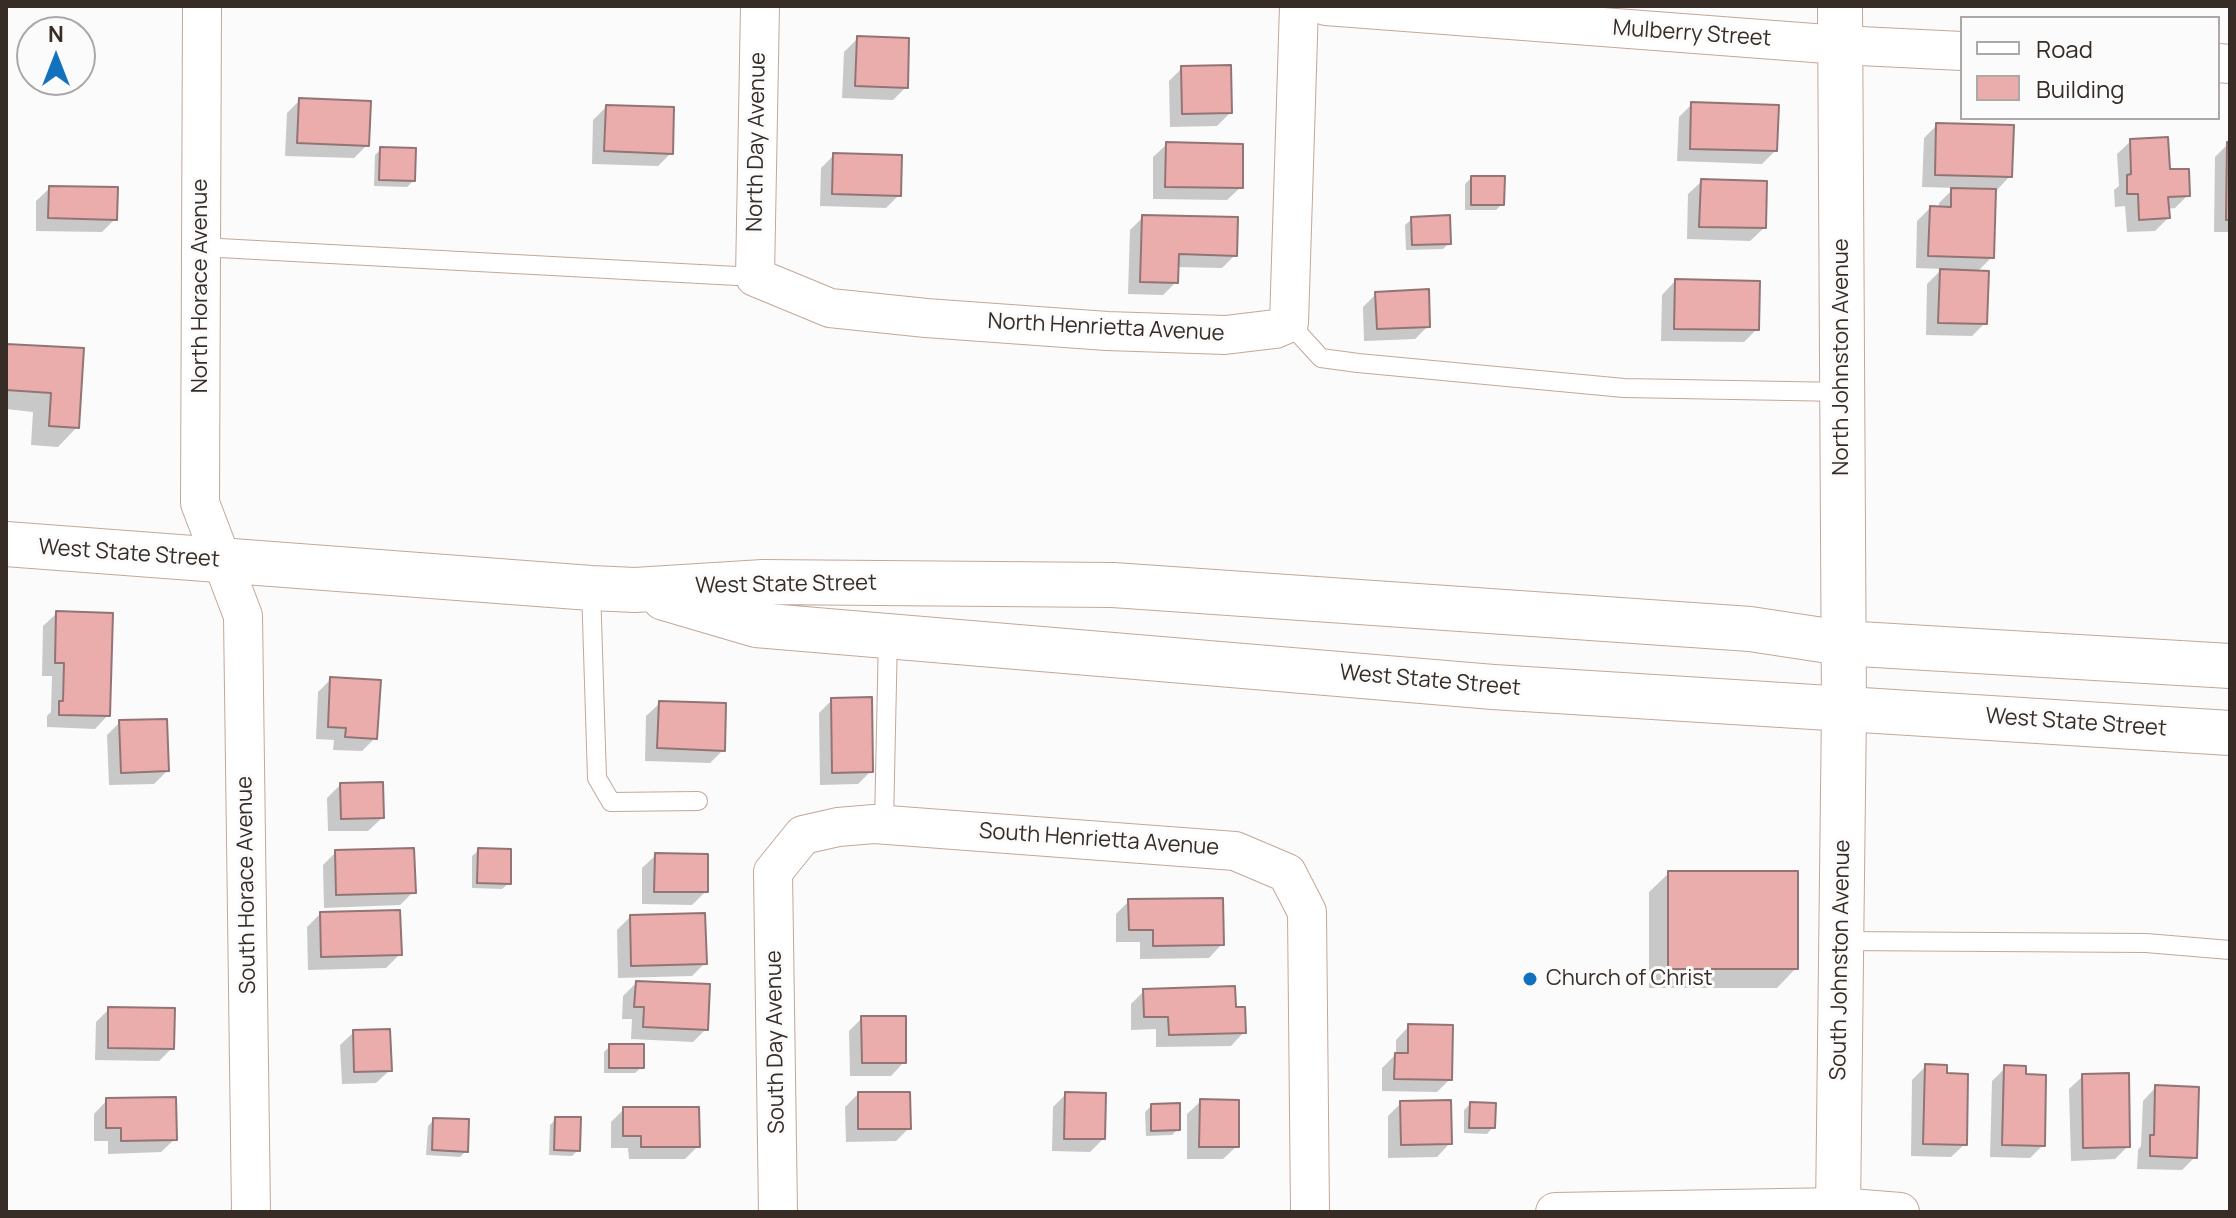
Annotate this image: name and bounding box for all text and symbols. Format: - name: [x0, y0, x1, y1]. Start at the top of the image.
- street label: Mulberry Street: [1612, 15, 1772, 53]
- north arrow: [16, 16, 96, 96]
- legend: [1960, 16, 2220, 120]
- text: N: [48, 19, 64, 49]
- text: Road: [2036, 32, 2093, 65]
- street label: North Day Avenue: [742, 52, 772, 232]
- text: Building: [2036, 72, 2124, 105]
- street label: North Horace Avenue: [188, 179, 214, 393]
- street label: North Johnston Avenue: [1829, 238, 1855, 476]
- street label: North Henrietta Avenue: [987, 309, 1225, 347]
- street label: West State Street: [37, 534, 221, 574]
- street label: West State Street: [695, 570, 877, 600]
- street label: West State Street: [1338, 660, 1522, 702]
- street label: West State Street: [1984, 703, 2168, 743]
- street label: South Horace Avenue: [232, 776, 262, 994]
- street label: South Henrietta Avenue: [978, 818, 1220, 862]
- street label: South Johnston Avenue: [1826, 839, 1856, 1081]
- street label: South Day Avenue: [761, 950, 791, 1134]
- place label: Church of Christ: [1546, 966, 1713, 992]
- marker: Church of Christ: [1521, 970, 1539, 988]

